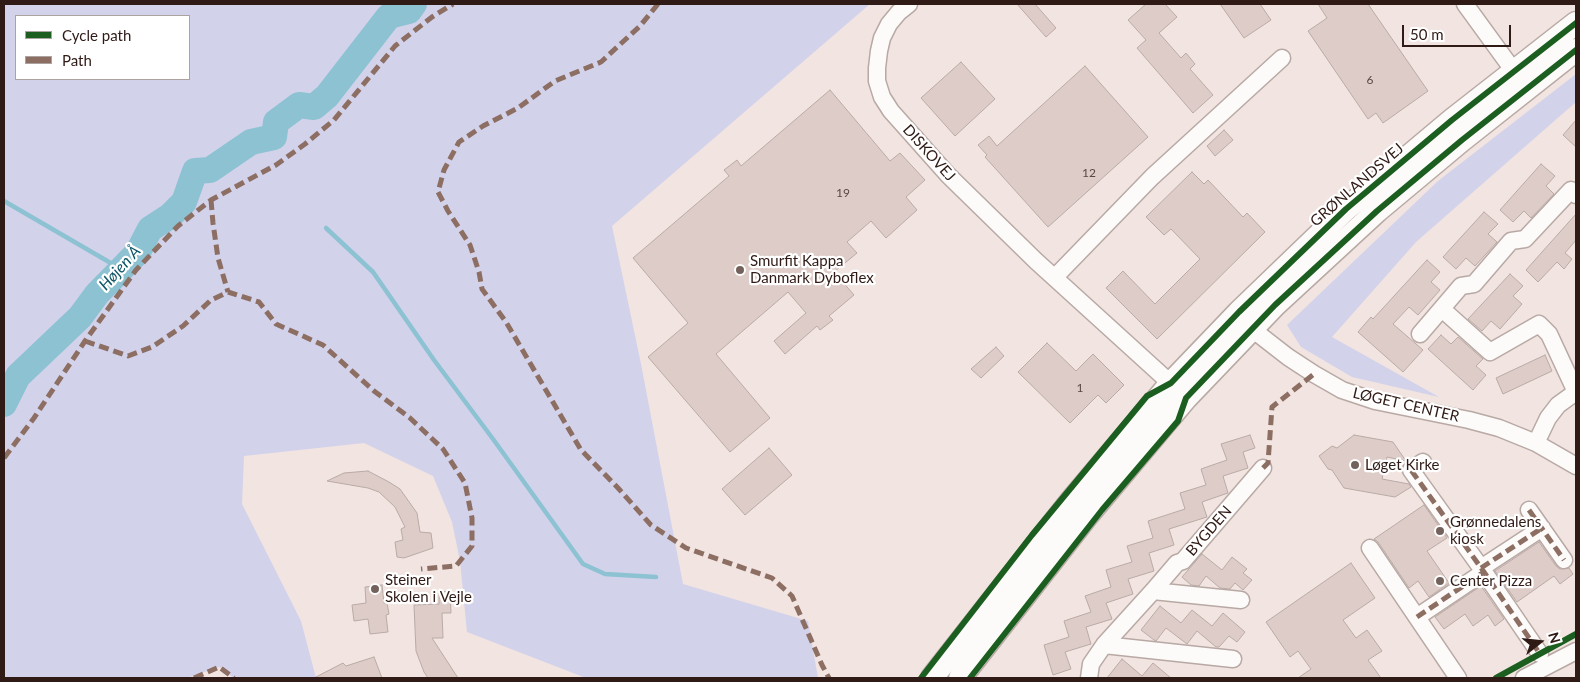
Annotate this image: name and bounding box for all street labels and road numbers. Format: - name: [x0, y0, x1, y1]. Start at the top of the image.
- street label: DISKOVEJ: [899, 121, 959, 185]
- street label: GRØNLANDSVEJ: [1307, 140, 1407, 230]
- street label: LØGET CENTER: [1351, 384, 1461, 426]
- street label: BYGDEN: [1182, 502, 1236, 560]

